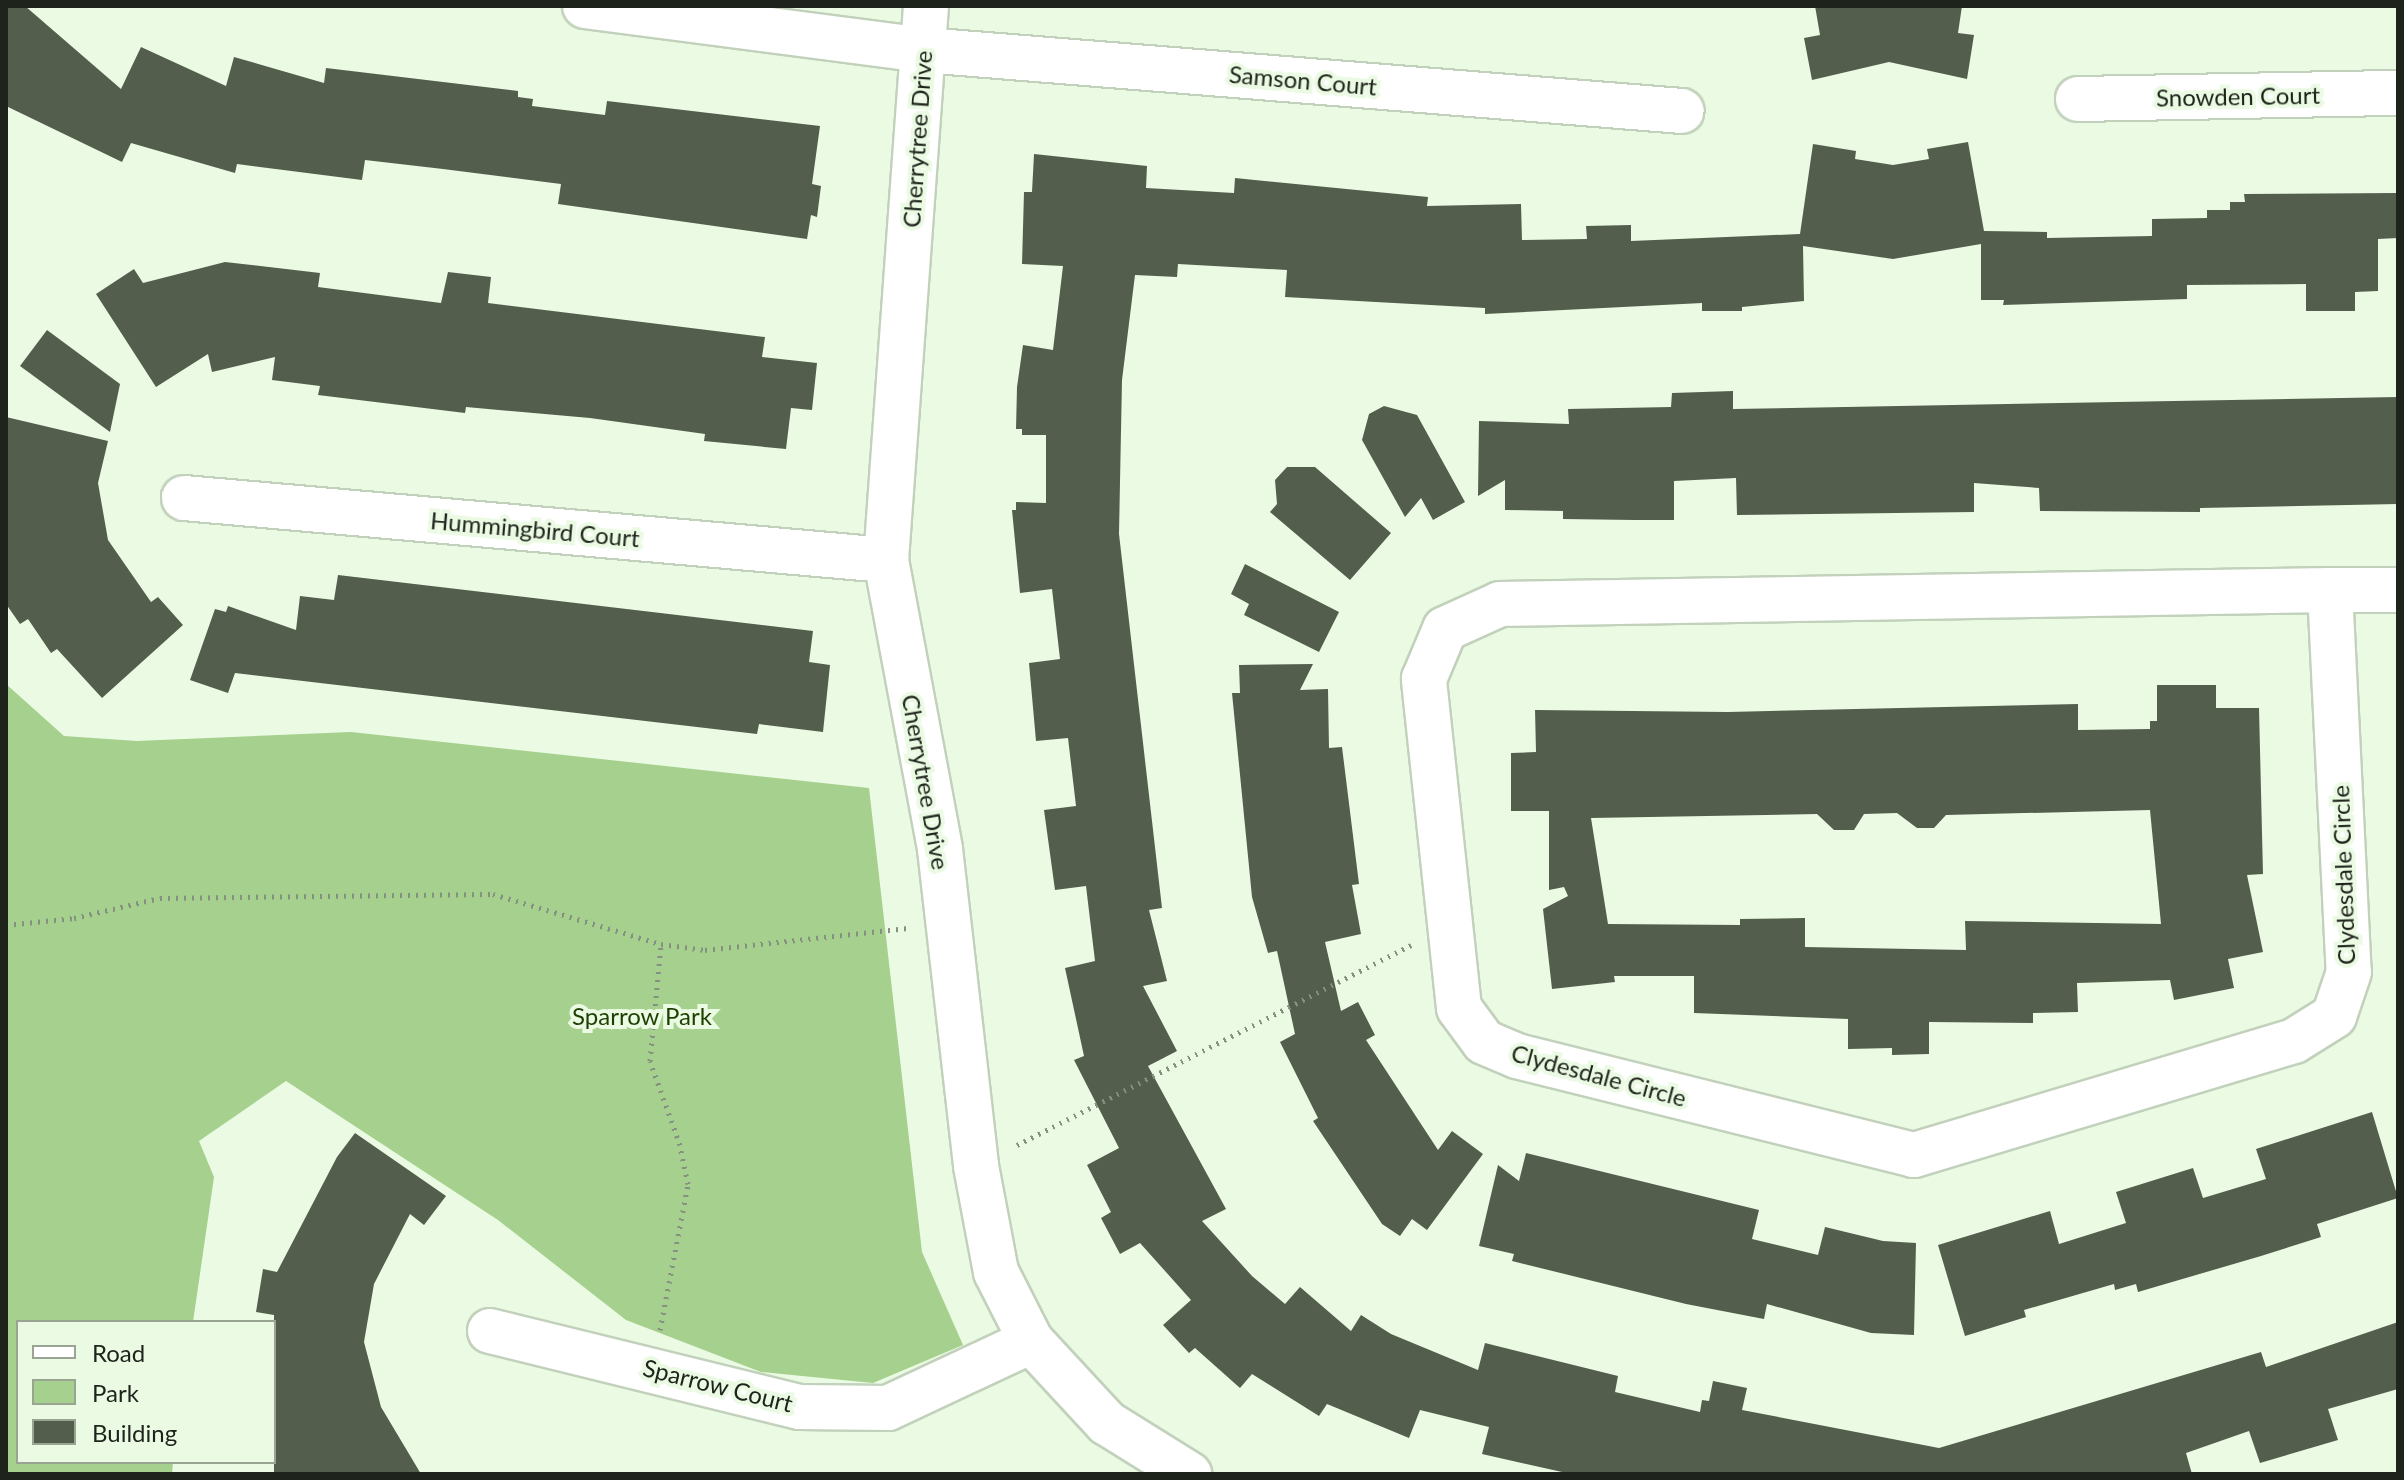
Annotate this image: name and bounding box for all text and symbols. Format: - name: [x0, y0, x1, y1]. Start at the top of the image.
- street label: Cherrytree Drive: [896, 49, 938, 229]
- street label: Samson Court: [1228, 59, 1378, 101]
- street label: Snowden Court: [2156, 80, 2320, 112]
- street label: Hummingbird Court: [429, 506, 641, 552]
- street label: Cherrytree Drive: [896, 692, 956, 872]
- street label: Clydesdale Circle: [2325, 785, 2361, 965]
- park label: Sparrow Park: [572, 1002, 712, 1030]
- street label: Clydesdale Circle: [1508, 1038, 1690, 1112]
- legend: [16, 1320, 276, 1464]
- text: Road: [92, 1338, 145, 1367]
- street label: Sparrow Court: [640, 1352, 796, 1418]
- text: Park: [92, 1378, 139, 1407]
- text: Building: [92, 1418, 177, 1447]

